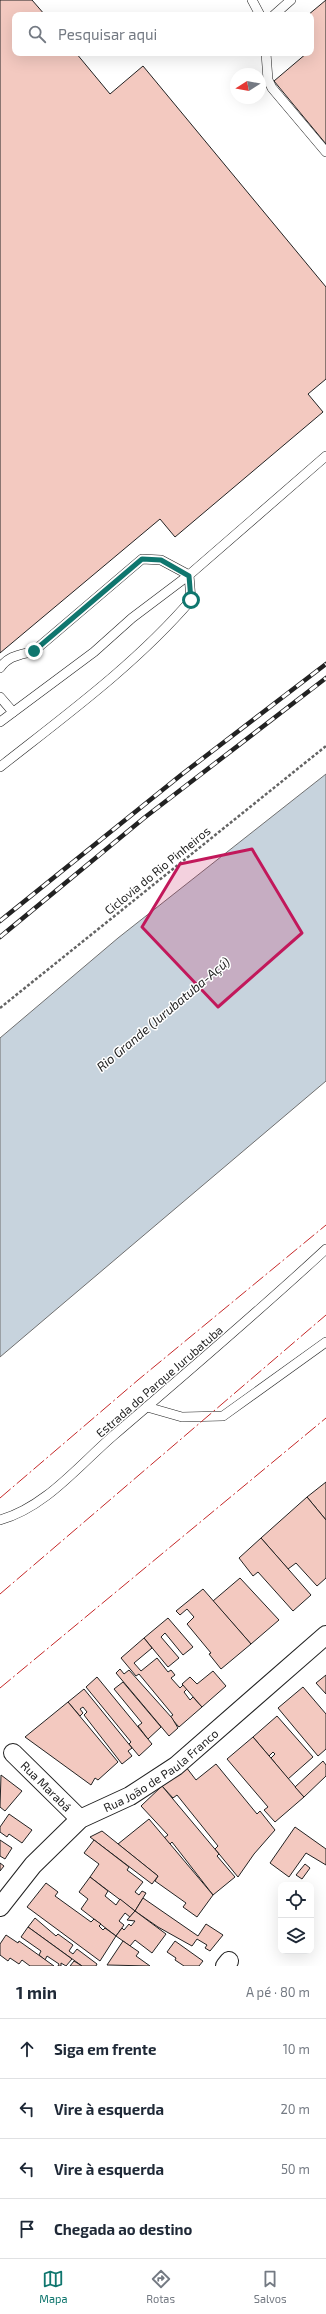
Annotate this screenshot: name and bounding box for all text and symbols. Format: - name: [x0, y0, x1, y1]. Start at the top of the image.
- search box: [12, 12, 314, 56]
- icon: search: [26, 23, 48, 45]
- text: Pesquisar aqui: [58, 25, 157, 43]
- north arrow: [230, 68, 266, 104]
- route start: [182, 591, 200, 609]
- route end: [25, 642, 43, 660]
- street label: Ciclovia do Rio Pinheiros: [101, 823, 213, 917]
- water label: Rio Grande (Jurubatuba-Açú): [93, 953, 234, 1075]
- street label: Estrada do Parque Jurubatuba: [93, 1322, 225, 1440]
- street label: Rua João de Paula Franco: [101, 1726, 221, 1814]
- street label: Rua Marabá: [18, 1758, 75, 1814]
- map controls: [278, 1882, 314, 1954]
- button: locate: [278, 1882, 314, 1918]
- button: layers: [278, 1918, 314, 1954]
- text: 1 min: [16, 1982, 57, 2002]
- text: A pé · 80 m: [246, 1984, 310, 2000]
- icon: ahead: [16, 2038, 38, 2060]
- text: Siga em frente: [54, 2040, 156, 2058]
- text: 10 m: [283, 2041, 310, 2057]
- icon: left: [16, 2098, 38, 2120]
- text: Vire à esquerda: [54, 2100, 164, 2118]
- text: 20 m: [281, 2101, 310, 2117]
- icon: left: [16, 2158, 38, 2180]
- text: Vire à esquerda: [54, 2160, 164, 2178]
- text: 50 m: [281, 2161, 310, 2177]
- icon: arrive: [16, 2218, 38, 2240]
- text: Chegada ao destino: [54, 2220, 192, 2238]
- tab: Mapa: [39, 2268, 67, 2305]
- tab: Rotas: [146, 2268, 175, 2305]
- tab: Salvos: [254, 2268, 287, 2305]

